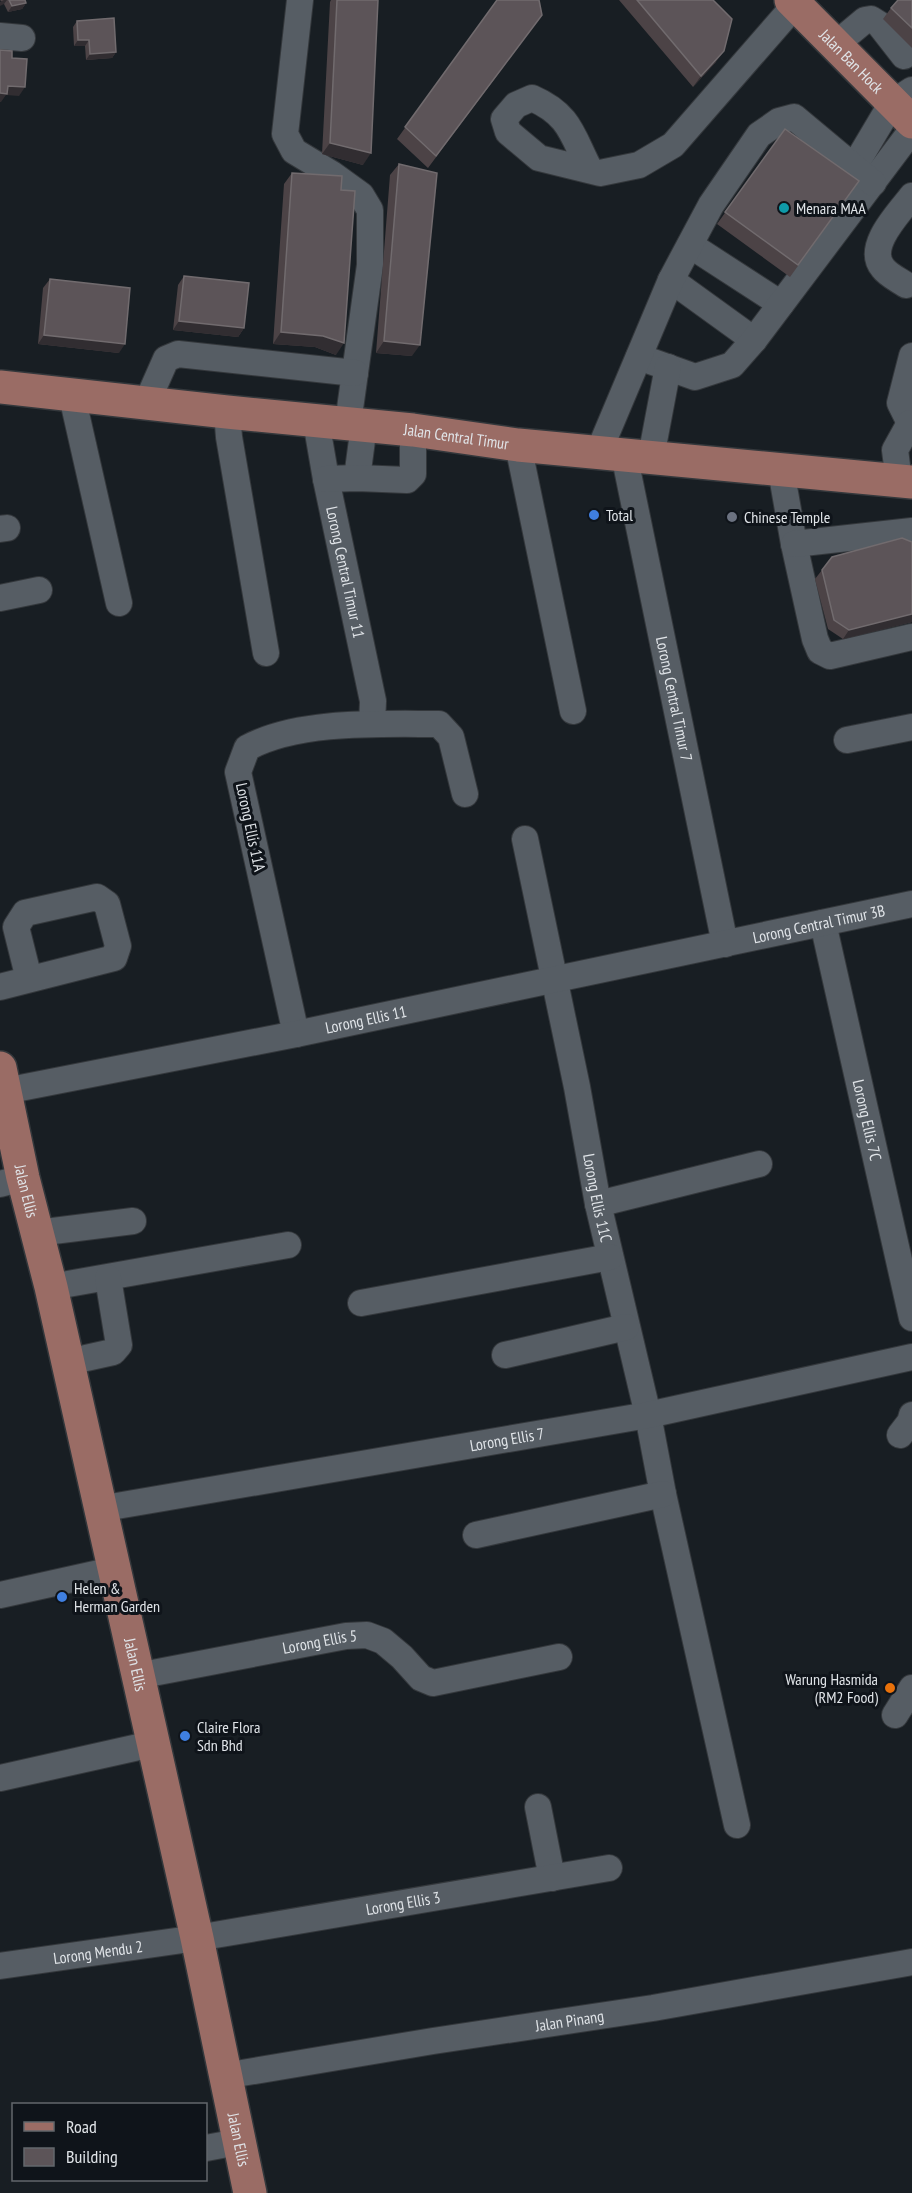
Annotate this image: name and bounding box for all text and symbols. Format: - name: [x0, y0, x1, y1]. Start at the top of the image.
- street label: Jalan Ban Hock: [815, 24, 888, 98]
- place label: Menara MAA: [796, 198, 866, 218]
- marker: Menara MAA: [777, 201, 791, 215]
- street label: Jalan Central Timur: [402, 419, 511, 454]
- street label: Lorong Central Timur 11: [322, 504, 369, 640]
- place label: Total: [606, 505, 633, 525]
- place label: Chinese Temple: [744, 507, 830, 527]
- marker: Total: [587, 508, 601, 522]
- marker: Chinese Temple: [725, 510, 739, 524]
- street label: Lorong Central Timur 7: [652, 635, 697, 763]
- street label: Lorong Ellis 11A: [232, 781, 270, 874]
- street label: Lorong Central Timur 3B: [751, 900, 887, 947]
- street label: Lorong Ellis 11: [323, 1001, 408, 1038]
- street label: Lorong Ellis 7C: [849, 1078, 886, 1163]
- street label: Lorong Ellis 11C: [579, 1152, 617, 1244]
- street label: Jalan Ellis: [10, 1162, 43, 1220]
- street label: Lorong Ellis 7: [468, 1423, 546, 1455]
- place label: Helen & Herman Garden: [74, 1578, 160, 1616]
- marker: Helen & Herman Garden: [55, 1590, 69, 1604]
- street label: Lorong Ellis 5: [281, 1625, 357, 1658]
- street label: Jalan Ellis: [120, 1635, 151, 1693]
- place label: Warung Hasmida (RM2 Food): [785, 1669, 878, 1707]
- marker: Warung Hasmida (RM2 Food): [883, 1681, 897, 1695]
- place label: Claire Flora Sdn Bhd: [197, 1717, 260, 1755]
- marker: Claire Flora Sdn Bhd: [178, 1729, 192, 1743]
- street label: Lorong Ellis 3: [364, 1887, 442, 1919]
- street label: Lorong Mendu 2: [52, 1936, 144, 1968]
- street label: Jalan Pinang: [533, 2006, 605, 2036]
- legend: [12, 2103, 207, 2181]
- street label: Jalan Ellis: [223, 2110, 254, 2168]
- text: Road: [66, 2115, 97, 2138]
- text: Building: [66, 2145, 118, 2168]

